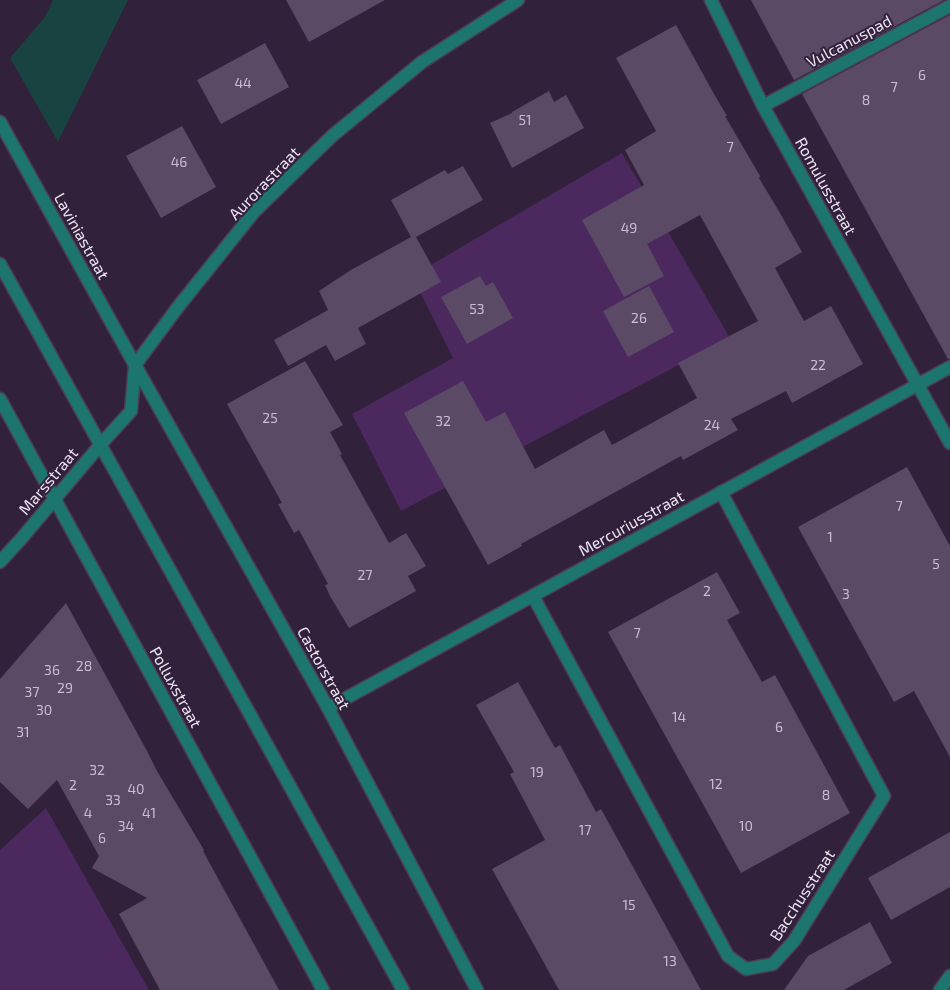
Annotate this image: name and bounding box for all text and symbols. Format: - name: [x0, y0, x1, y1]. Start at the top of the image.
- street label: Vulcanuspad: [803, 10, 895, 71]
- house number: 6: [918, 66, 926, 83]
- house number: 44: [234, 74, 252, 91]
- house number: 7: [890, 78, 898, 95]
- house number: 8: [862, 91, 870, 108]
- house number: 51: [518, 111, 532, 128]
- street label: Romulusstraat: [792, 134, 861, 238]
- house number: 7: [726, 138, 734, 155]
- street label: Aurorastraat: [224, 142, 303, 223]
- house number: 46: [171, 153, 187, 170]
- street label: Laviniastraat: [51, 189, 114, 282]
- house number: 49: [621, 219, 637, 236]
- house number: 53: [469, 300, 485, 317]
- house number: 26: [631, 309, 647, 326]
- house number: 22: [810, 356, 826, 373]
- house number: 25: [262, 409, 278, 426]
- house number: 32: [435, 412, 451, 429]
- house number: 24: [704, 416, 720, 433]
- street label: Marsstraat: [14, 443, 81, 518]
- street label: Mercuriusstraat: [575, 486, 687, 559]
- house number: 7: [895, 497, 903, 514]
- house number: 1: [827, 528, 833, 545]
- house number: 5: [932, 555, 940, 572]
- house number: 27: [357, 566, 373, 583]
- house number: 2: [703, 582, 711, 599]
- house number: 3: [842, 585, 850, 602]
- street label: Castorstraat: [294, 623, 355, 713]
- house number: 7: [633, 624, 641, 641]
- street label: Polluxstraat: [146, 643, 207, 731]
- house number: 28: [76, 657, 92, 674]
- house number: 36: [44, 661, 60, 678]
- house number: 29: [57, 679, 73, 696]
- house number: 37: [25, 683, 39, 700]
- house number: 30: [36, 701, 52, 718]
- house number: 14: [672, 708, 686, 725]
- house number: 6: [775, 718, 783, 735]
- house number: 31: [16, 723, 30, 740]
- house number: 32: [89, 761, 105, 778]
- house number: 19: [530, 763, 544, 780]
- house number: 12: [709, 775, 723, 792]
- house number: 2: [69, 776, 77, 793]
- house number: 40: [127, 780, 145, 797]
- house number: 8: [822, 786, 830, 803]
- house number: 33: [105, 791, 121, 808]
- house number: 4: [84, 804, 92, 821]
- house number: 41: [142, 804, 156, 821]
- house number: 34: [118, 817, 134, 834]
- house number: 10: [739, 817, 753, 834]
- house number: 17: [579, 821, 591, 838]
- house number: 6: [98, 829, 106, 846]
- street label: Bacchusstraat: [765, 845, 838, 944]
- house number: 15: [622, 896, 636, 913]
- house number: 13: [663, 952, 677, 969]

